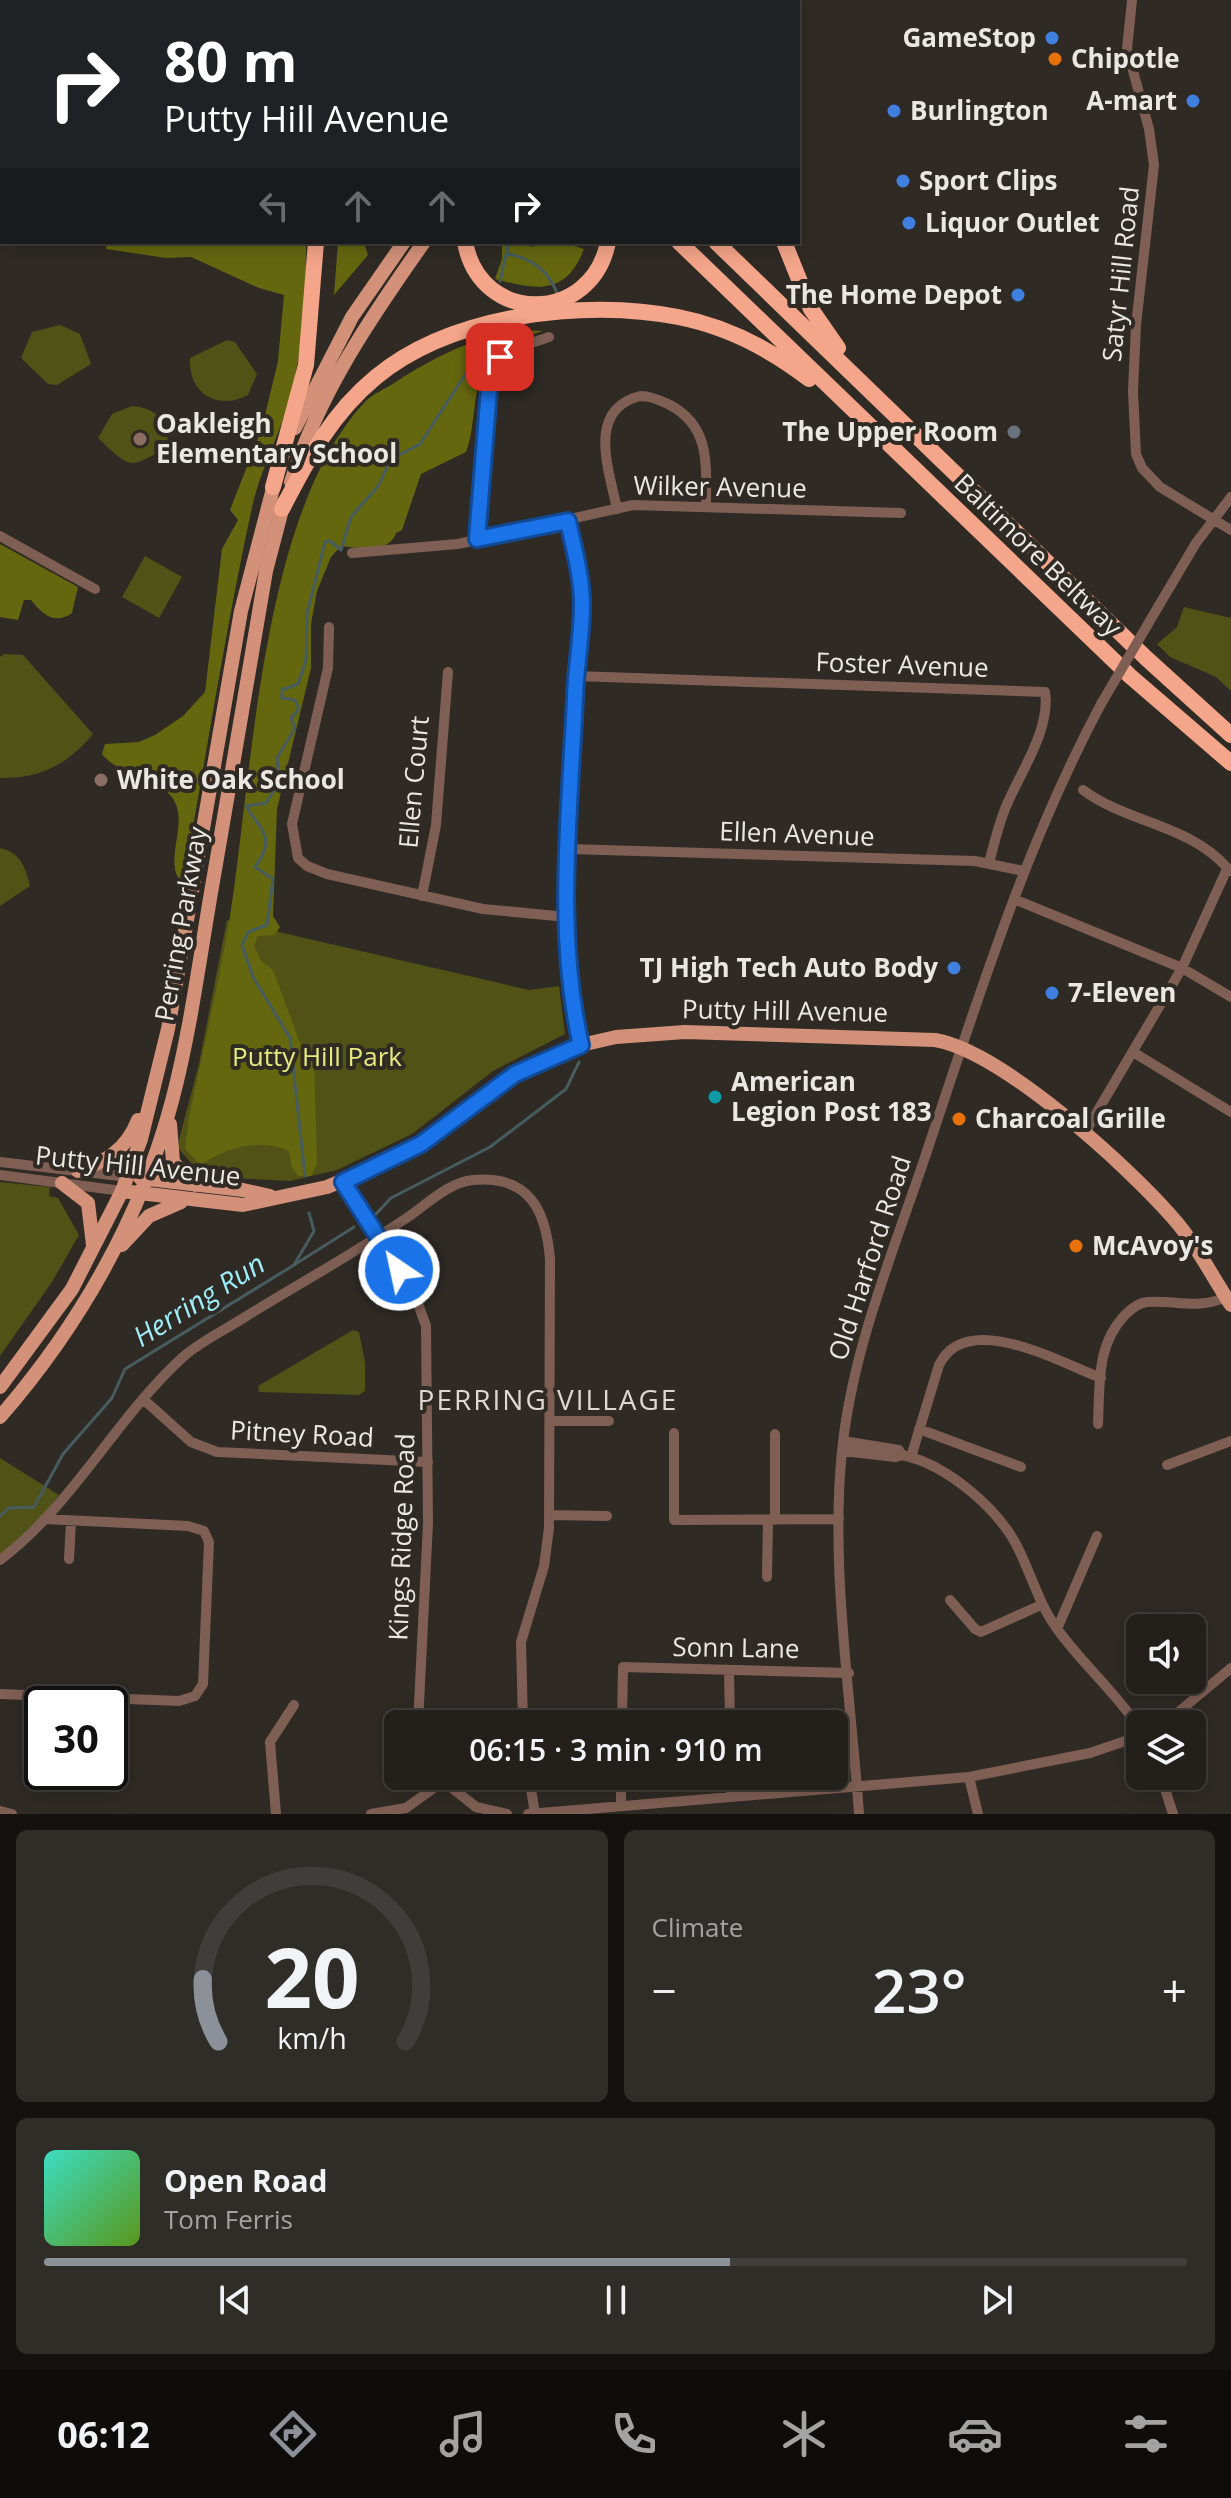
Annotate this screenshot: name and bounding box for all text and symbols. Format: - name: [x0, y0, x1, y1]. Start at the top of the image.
- place label: GameStop: [902, 19, 1036, 55]
- text: 80 m: [164, 22, 298, 98]
- marker: GameStop: [1043, 29, 1061, 47]
- icon: right: [32, 32, 136, 136]
- place label: Chipotle: [1071, 40, 1180, 76]
- marker: Chipotle: [1046, 50, 1064, 68]
- place label: A-mart: [1086, 82, 1177, 118]
- place label: Burlington: [910, 92, 1048, 128]
- marker: A-mart: [1184, 92, 1202, 110]
- text: Putty Hill Avenue: [164, 94, 449, 143]
- marker: Burlington: [885, 102, 903, 120]
- place label: Sport Clips: [919, 162, 1058, 198]
- marker: Sport Clips: [894, 172, 912, 190]
- icon: left: [252, 184, 296, 228]
- icon: ahead: [336, 184, 380, 228]
- icon: ahead: [420, 184, 464, 228]
- icon: right: [504, 184, 548, 228]
- street label: Satyr Hill Road: [1093, 184, 1147, 363]
- place label: Liquor Outlet: [925, 204, 1099, 240]
- marker: Liquor Outlet: [900, 214, 918, 232]
- place label: The Home Depot: [786, 276, 1002, 312]
- marker: The Home Depot: [1009, 286, 1027, 304]
- pin: [466, 323, 534, 391]
- icon: arrive: [478, 335, 522, 379]
- place label: Oakleigh Elementary School: [156, 405, 397, 471]
- place label: The Upper Room: [782, 413, 998, 449]
- marker: The Upper Room: [1005, 423, 1023, 441]
- marker: Oakleigh Elementary School: [131, 430, 149, 448]
- street label: Baltimore Beltway: [947, 465, 1131, 644]
- street label: Wilker Avenue: [633, 466, 807, 506]
- street label: Foster Avenue: [815, 643, 989, 685]
- street label: Ellen Court: [389, 714, 437, 850]
- place label: White Oak School: [117, 761, 345, 797]
- marker: White Oak School: [92, 771, 110, 789]
- street label: Ellen Avenue: [719, 812, 875, 854]
- street label: Perring Parkway: [145, 823, 215, 1024]
- place label: TJ High Tech Auto Body: [640, 949, 938, 985]
- marker: TJ High Tech Auto Body: [945, 959, 963, 977]
- place label: 7-Eleven: [1068, 974, 1176, 1010]
- marker: 7-Eleven: [1043, 984, 1061, 1002]
- street label: Putty Hill Avenue: [682, 990, 888, 1030]
- park label: Putty Hill Park: [232, 1038, 402, 1074]
- place label: American Legion Post 183: [731, 1063, 932, 1129]
- marker: American Legion Post 183: [706, 1088, 724, 1106]
- place label: Charcoal Grille: [975, 1100, 1166, 1136]
- marker: Charcoal Grille: [950, 1110, 968, 1128]
- street label: Putty Hill Avenue: [34, 1136, 242, 1194]
- street label: Old Harford Road: [819, 1151, 919, 1365]
- place label: McAvoy's: [1092, 1227, 1213, 1263]
- position arrow: [357, 1228, 441, 1312]
- marker: McAvoy's: [1067, 1237, 1085, 1255]
- water label: Herring Run: [125, 1244, 271, 1355]
- district label: PERRING VILLAGE: [418, 1380, 678, 1418]
- street label: Pitney Road: [229, 1411, 375, 1455]
- street label: Kings Ridge Road: [379, 1433, 423, 1641]
- map controls: [1126, 1614, 1206, 1790]
- button: sound: [1126, 1614, 1206, 1694]
- street label: Sonn Lane: [672, 1628, 800, 1666]
- speed limit sign: 30: [24, 1686, 128, 1790]
- button: layers: [1126, 1710, 1206, 1790]
- text: 06:15 · 3 min · 910 m: [469, 1729, 763, 1770]
- text: Climate: [652, 1909, 743, 1945]
- text: 20: [264, 1919, 359, 2032]
- text: 23°: [872, 1949, 966, 2031]
- text: −: [652, 1960, 677, 2020]
- text: +: [1162, 1960, 1187, 2020]
- text: km/h: [277, 2018, 346, 2057]
- text: Open Road: [164, 2160, 328, 2201]
- text: Tom Ferris: [164, 2201, 293, 2237]
- icon: previous: [213, 2278, 257, 2322]
- icon: pause: [594, 2278, 638, 2322]
- icon: next: [975, 2278, 1019, 2322]
- icon: directions: [265, 2406, 321, 2462]
- icon: music: [435, 2406, 491, 2462]
- icon: phone: [606, 2406, 662, 2462]
- icon: climate: [776, 2406, 832, 2462]
- icon: car: [947, 2406, 1003, 2462]
- icon: filters: [1118, 2406, 1174, 2462]
- text: 06:12: [57, 2410, 150, 2459]

